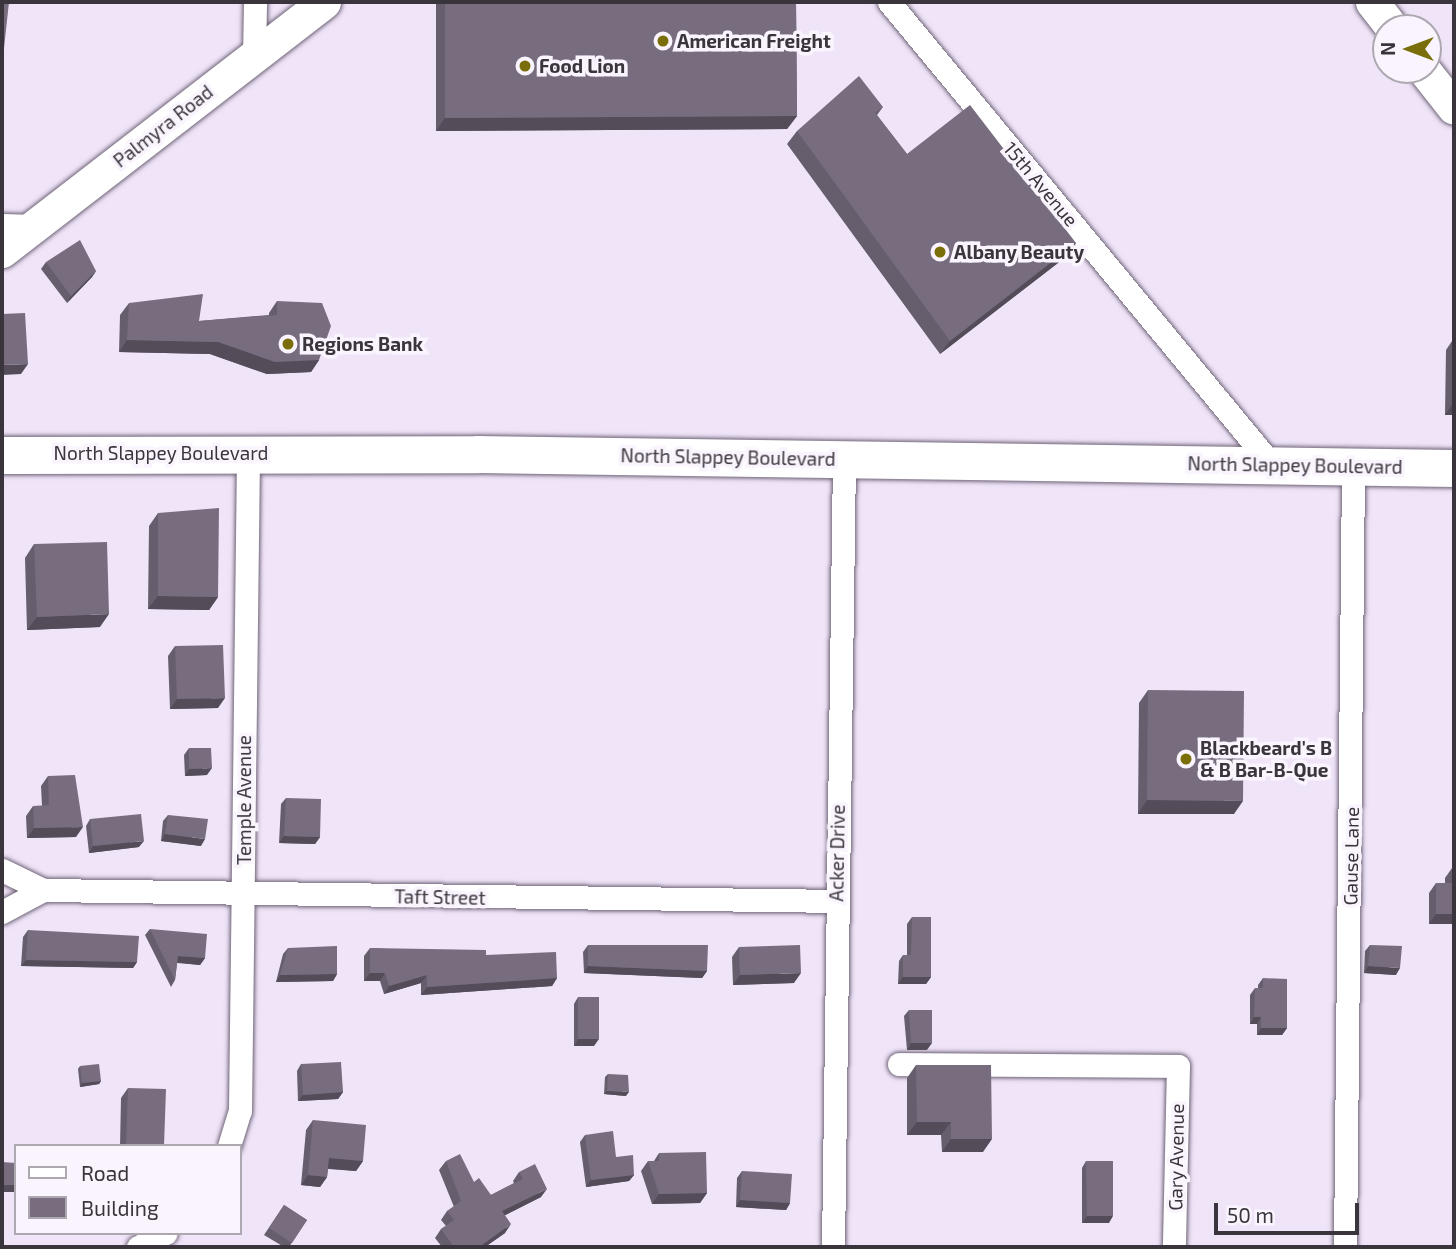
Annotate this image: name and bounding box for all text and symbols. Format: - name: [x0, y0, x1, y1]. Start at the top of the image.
- north arrow: [1372, 14, 1442, 84]
- place label: American Freight: [677, 30, 831, 52]
- marker: American Freight: [655, 33, 671, 49]
- text: N: [1376, 42, 1399, 56]
- place label: Food Lion: [539, 55, 625, 77]
- marker: Food Lion: [517, 58, 533, 74]
- street label: Palmyra Road: [109, 80, 217, 172]
- street label: 15th Avenue: [999, 137, 1083, 231]
- place label: Albany Beauty: [954, 241, 1085, 263]
- marker: Albany Beauty: [932, 244, 948, 260]
- place label: Regions Bank: [302, 333, 423, 355]
- marker: Regions Bank: [280, 336, 296, 352]
- street label: North Slappey Boulevard: [53, 442, 269, 464]
- street label: North Slappey Boulevard: [620, 444, 836, 470]
- street label: North Slappey Boulevard: [1187, 452, 1403, 478]
- street label: Temple Avenue: [233, 735, 255, 865]
- place label: Blackbeard's B & B Bar-B-Que: [1200, 737, 1332, 781]
- marker: Blackbeard's B & B Bar-B-Que: [1178, 751, 1194, 767]
- street label: Acker Drive: [825, 804, 849, 902]
- street label: Gause Lane: [1339, 806, 1363, 906]
- street label: Taft Street: [394, 885, 486, 909]
- street label: Gary Avenue: [1164, 1103, 1188, 1211]
- legend: [14, 1144, 242, 1235]
- text: Road: [81, 1160, 129, 1185]
- scale bar: [1218, 1190, 1363, 1234]
- text: Building: [81, 1195, 159, 1220]
- text: 50 m: [1227, 1202, 1274, 1227]

